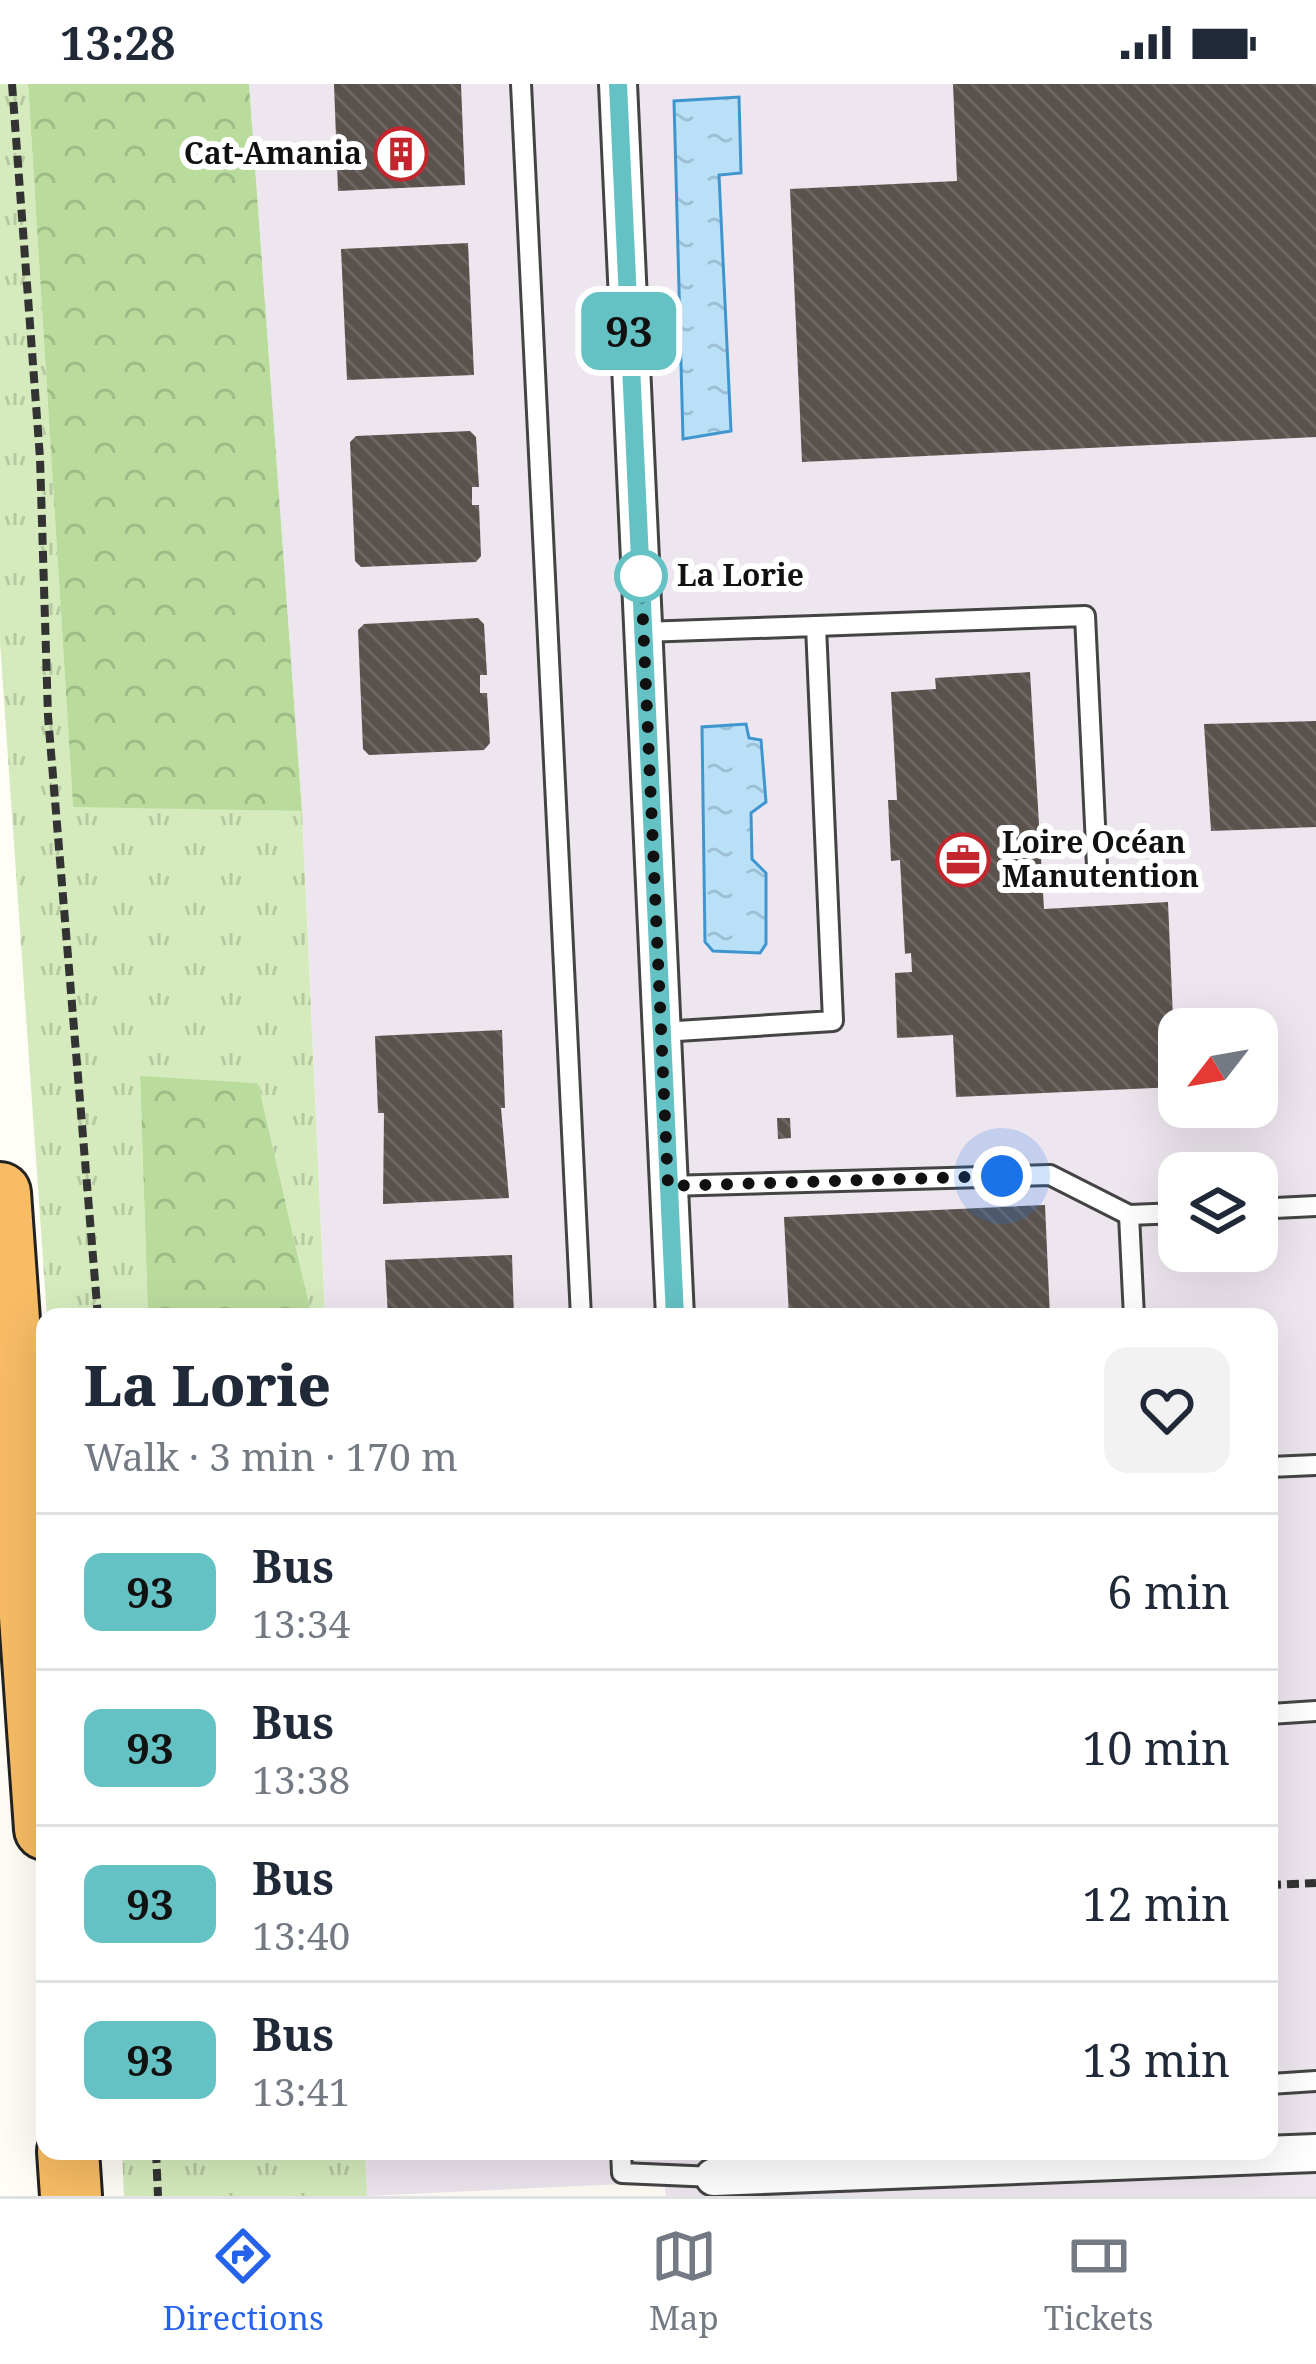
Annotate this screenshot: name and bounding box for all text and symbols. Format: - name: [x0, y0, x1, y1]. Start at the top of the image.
- text: 13:28: [60, 12, 175, 73]
- building icon: Cat-Amania: [373, 126, 429, 182]
- place label: Cat-Amania: [184, 132, 362, 173]
- line badge: 93: [575, 292, 683, 370]
- text: 93: [605, 302, 653, 359]
- marker: La Lorie: [616, 551, 666, 601]
- place label: La Lorie: [677, 554, 804, 595]
- place label: Loire Océan Manutention: [1002, 821, 1199, 896]
- office icon: Loire Océan Manutention: [935, 832, 991, 888]
- north arrow: [1158, 1008, 1278, 1128]
- map controls: [1158, 1008, 1278, 1272]
- your location: [972, 1146, 1032, 1206]
- button: layers: [1158, 1152, 1278, 1272]
- text: La Lorie: [84, 1345, 331, 1423]
- button: heart: [1104, 1347, 1230, 1473]
- text: Walk · 3 min · 170 m: [84, 1429, 458, 1482]
- text: Bus: [252, 1535, 334, 1596]
- text: 6 min: [1107, 1561, 1230, 1622]
- text: 93: [126, 1563, 174, 1620]
- text: 13:34: [252, 1596, 350, 1649]
- text: Bus: [252, 1691, 334, 1752]
- text: 10 min: [1082, 1717, 1230, 1778]
- text: 93: [126, 1719, 174, 1776]
- text: 13:38: [252, 1752, 350, 1805]
- text: Bus: [252, 1847, 334, 1908]
- text: 12 min: [1082, 1873, 1230, 1934]
- text: 93: [126, 1875, 174, 1932]
- text: 13:40: [252, 1908, 350, 1961]
- text: Bus: [252, 2003, 334, 2064]
- text: 13 min: [1082, 2029, 1230, 2090]
- text: 93: [126, 2031, 174, 2088]
- text: 13:41: [252, 2064, 350, 2117]
- tab: Directions: [163, 2223, 324, 2340]
- tab: Map: [649, 2223, 719, 2340]
- tab: Tickets: [1044, 2223, 1154, 2340]

